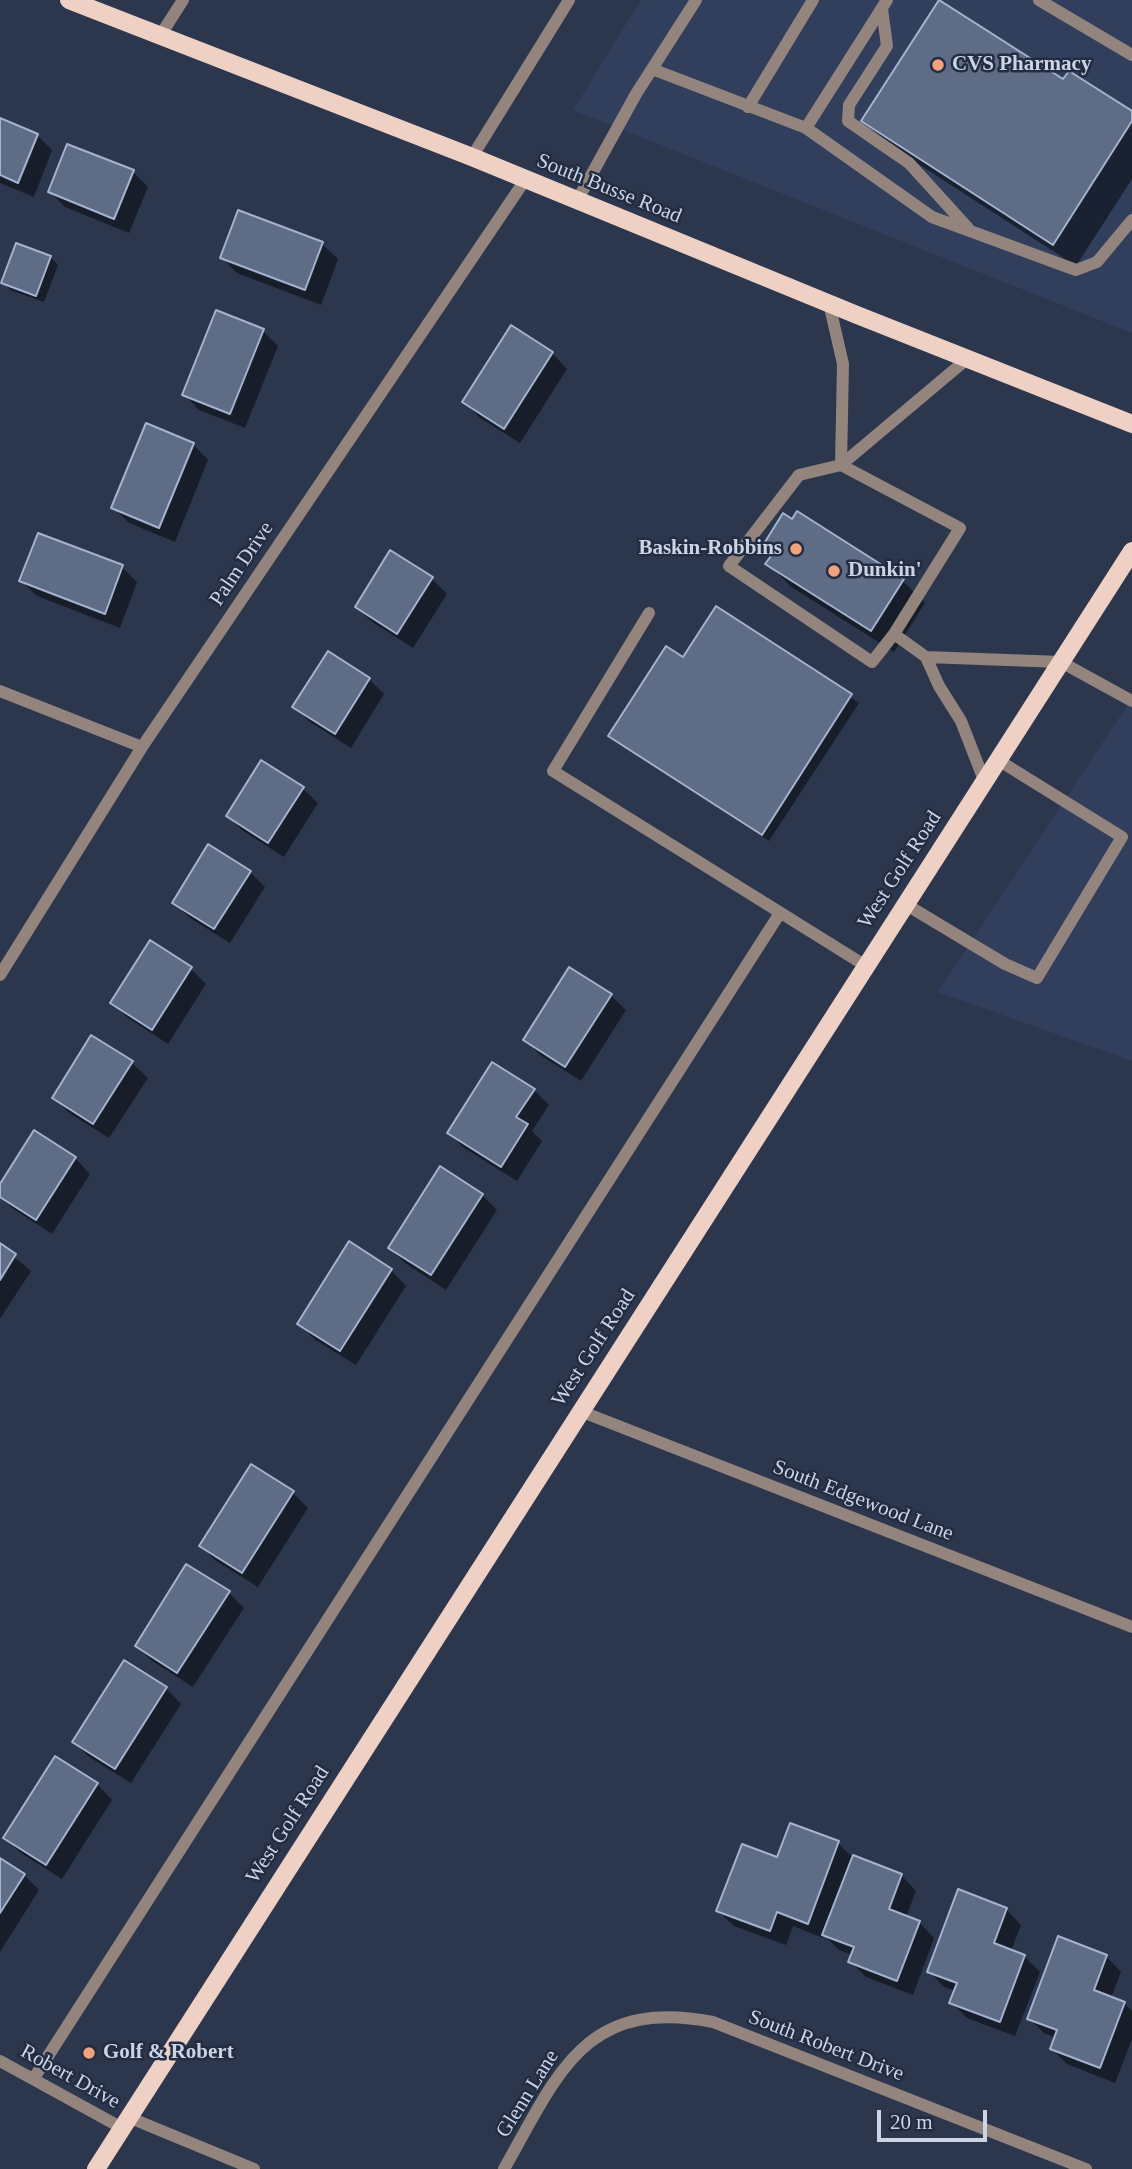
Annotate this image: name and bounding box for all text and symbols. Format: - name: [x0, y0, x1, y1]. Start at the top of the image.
- place label: CVS Pharmacy: [952, 52, 1091, 78]
- marker: CVS Pharmacy: [930, 57, 946, 73]
- street label: South Busse Road: [533, 148, 685, 230]
- street label: Palm Drive: [205, 517, 279, 611]
- place label: Baskin-Robbins: [638, 536, 782, 562]
- marker: Baskin-Robbins: [788, 541, 804, 557]
- place label: Dunkin': [848, 558, 922, 584]
- marker: Dunkin': [826, 563, 842, 579]
- street label: West Golf Road: [853, 807, 947, 933]
- street label: West Golf Road: [547, 1285, 641, 1411]
- street label: South Edgewood Lane: [769, 1455, 957, 1547]
- street label: West Golf Road: [241, 1762, 335, 1888]
- street label: South Robert Drive: [745, 2005, 907, 2087]
- street label: Robert Drive: [16, 2039, 124, 2115]
- place label: Golf & Robert: [103, 2040, 234, 2066]
- marker: Golf & Robert: [81, 2045, 97, 2061]
- street label: Glenn Lane: [491, 2046, 565, 2142]
- scale bar: [880, 2096, 990, 2140]
- text: 20 m: [890, 2110, 933, 2134]

